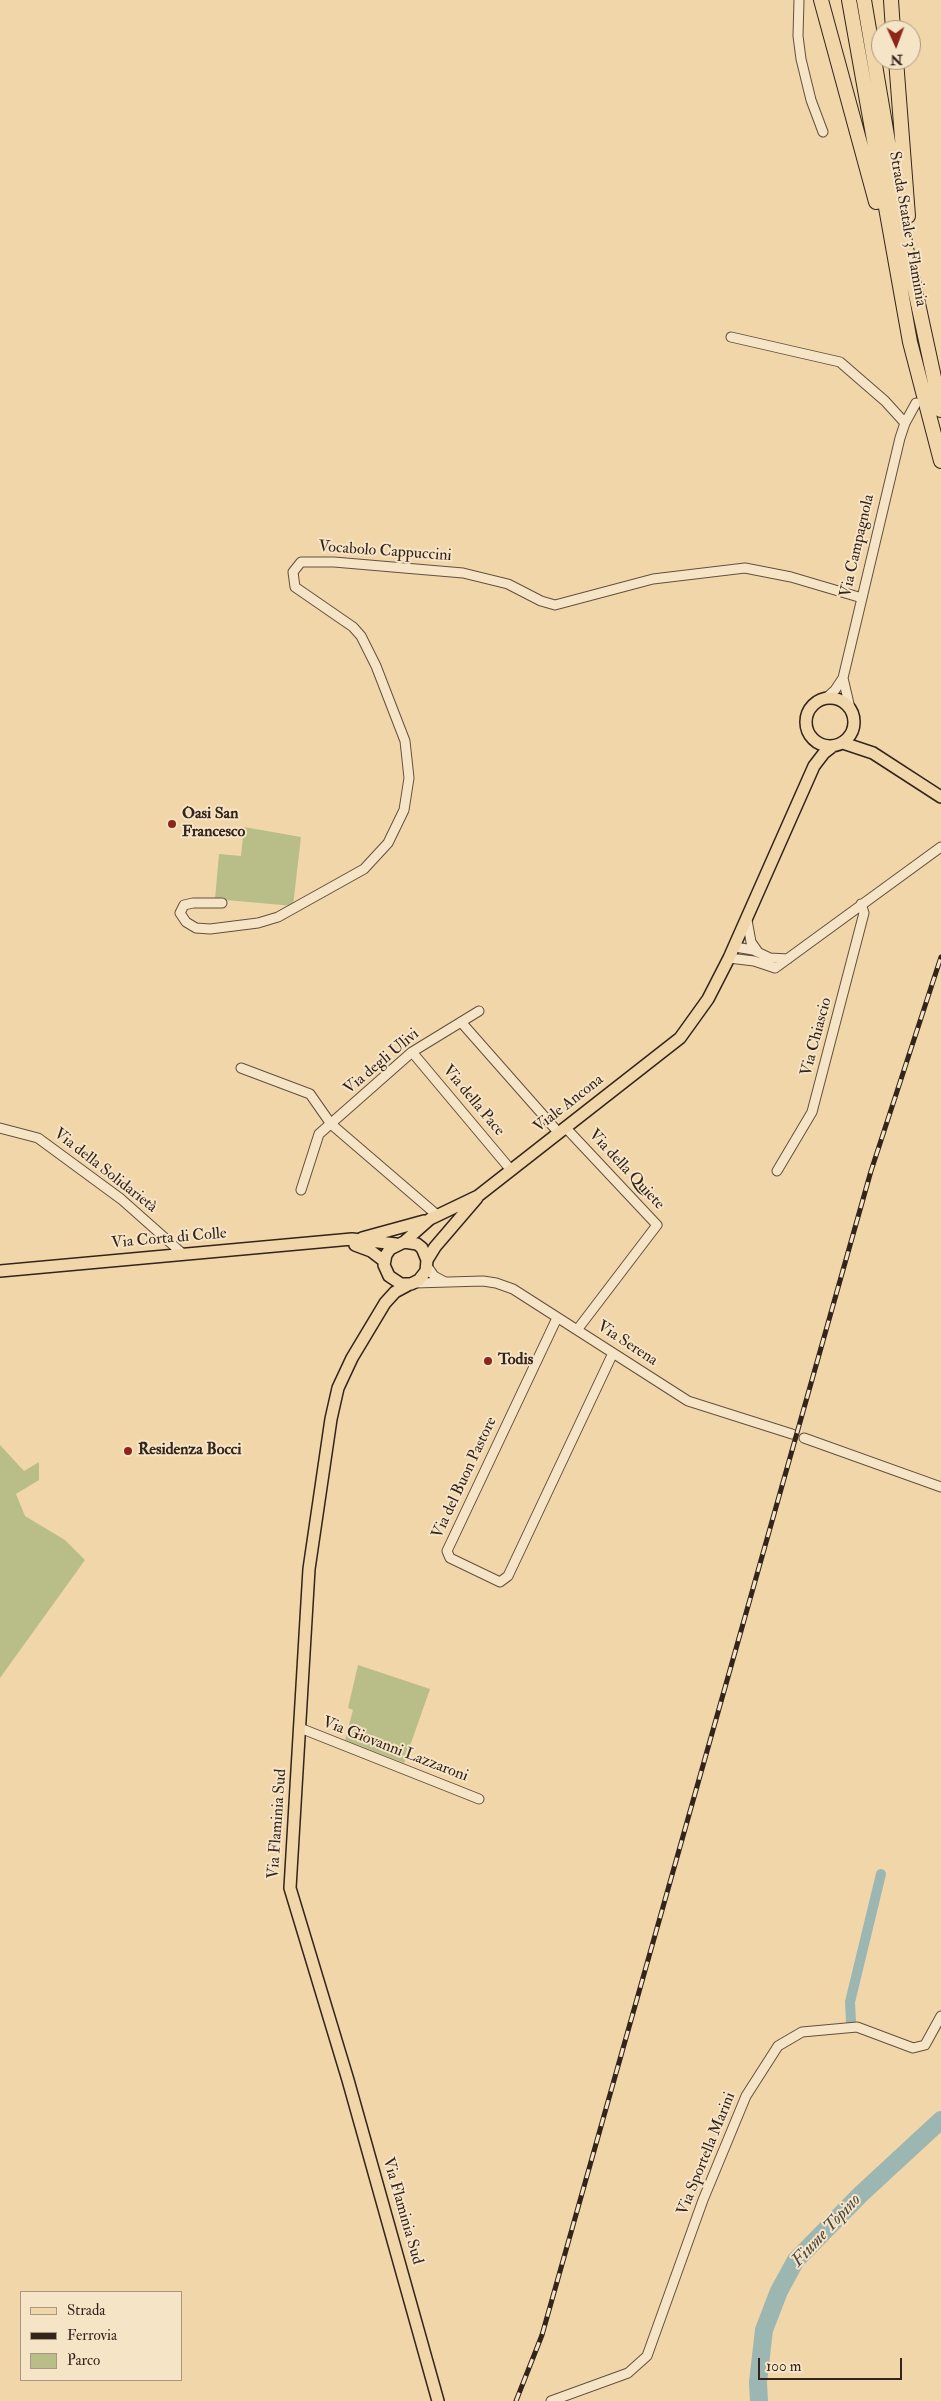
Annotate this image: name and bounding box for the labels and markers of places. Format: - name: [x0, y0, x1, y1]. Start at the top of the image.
- place label: Oasi San Francesco: [182, 805, 245, 843]
- marker: Oasi San Francesco: [166, 818, 178, 830]
- place label: Todis: [498, 1351, 533, 1371]
- marker: Todis: [482, 1355, 494, 1367]
- place label: Residenza Bocci: [138, 1441, 241, 1461]
- marker: Residenza Bocci: [122, 1445, 134, 1457]

